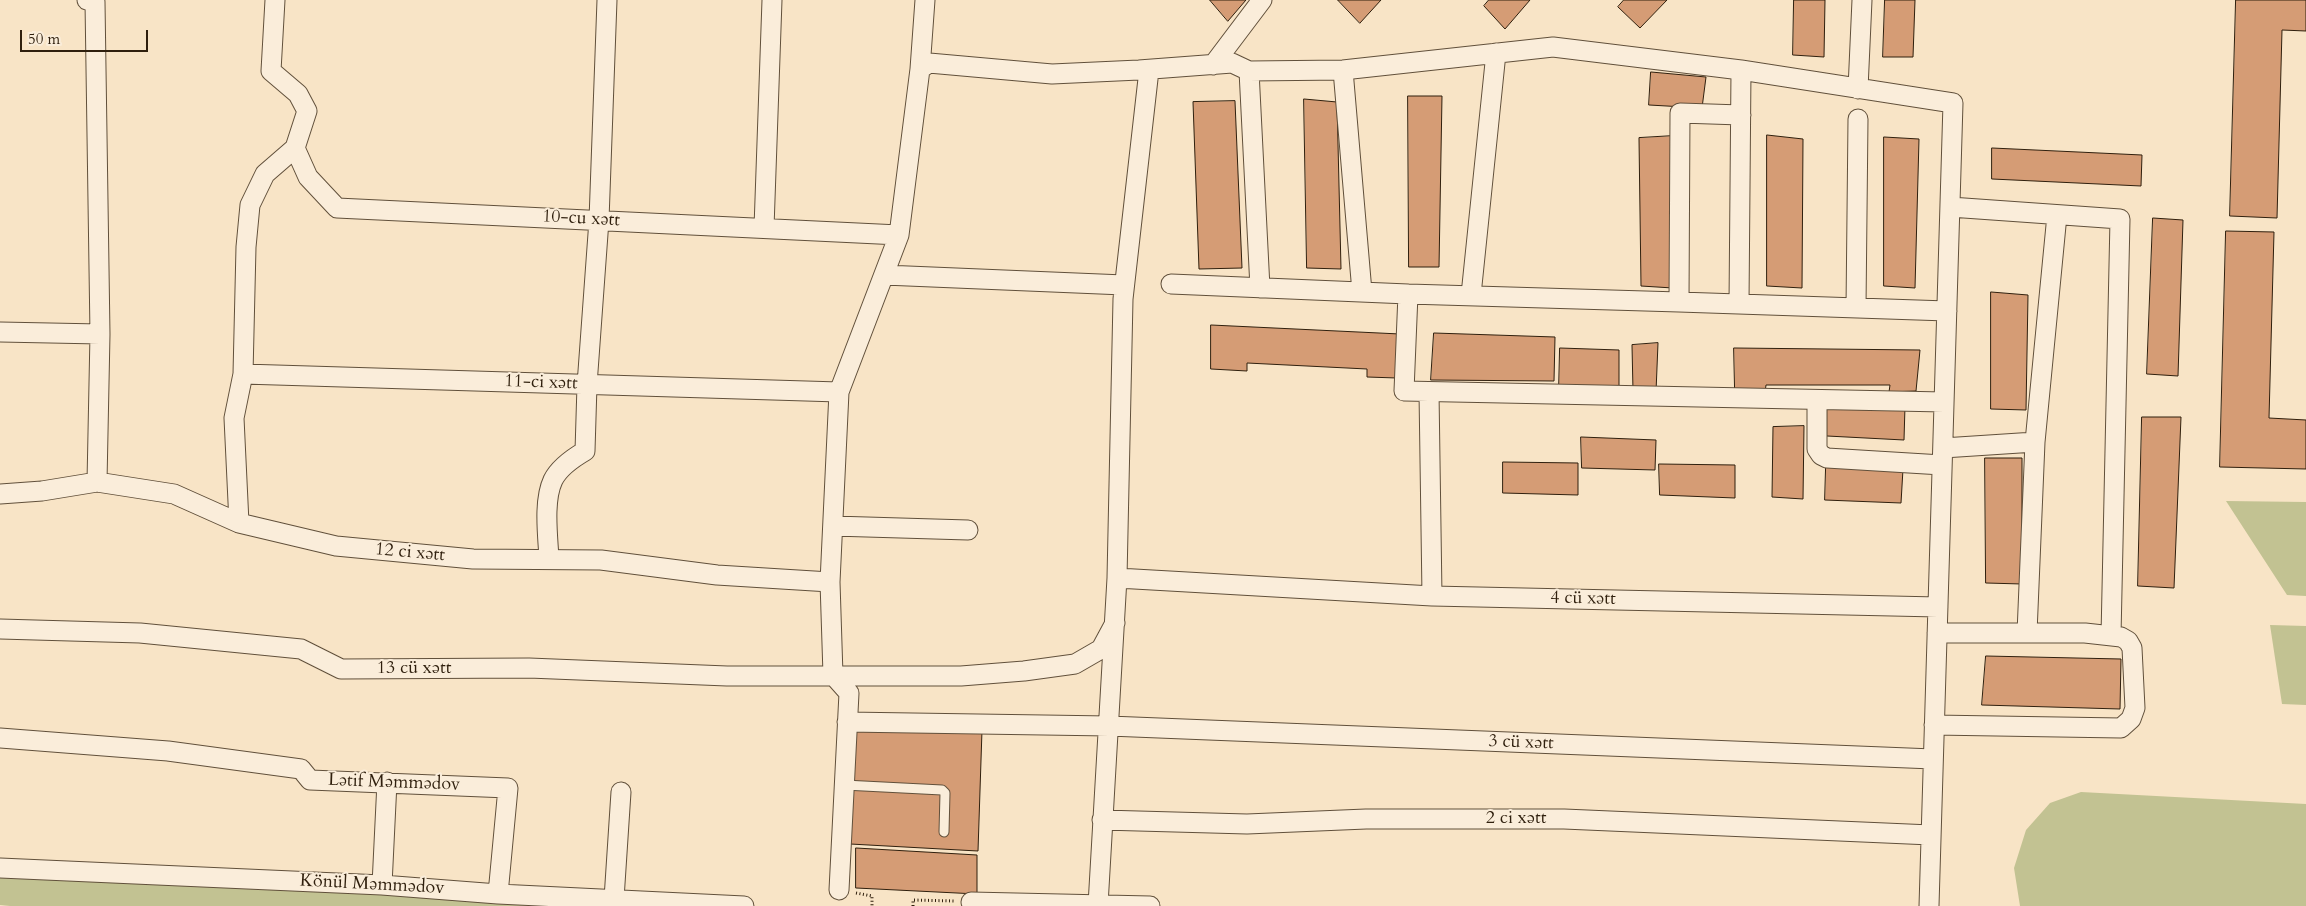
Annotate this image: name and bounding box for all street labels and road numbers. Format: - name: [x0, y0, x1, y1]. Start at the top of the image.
- street label: 10-cu xətt: [542, 206, 620, 232]
- street label: 11-ci xətt: [504, 371, 578, 395]
- street label: 12 ci xətt: [374, 539, 446, 567]
- street label: 4 cü xətt: [1550, 588, 1616, 610]
- street label: 13 cü xətt: [377, 658, 451, 680]
- street label: 3 cü xətt: [1488, 731, 1554, 755]
- street label: Lətif Məmmədov: [328, 770, 460, 796]
- street label: 2 ci xətt: [1486, 808, 1546, 830]
- street label: Könül Məmmədov: [299, 870, 445, 900]

